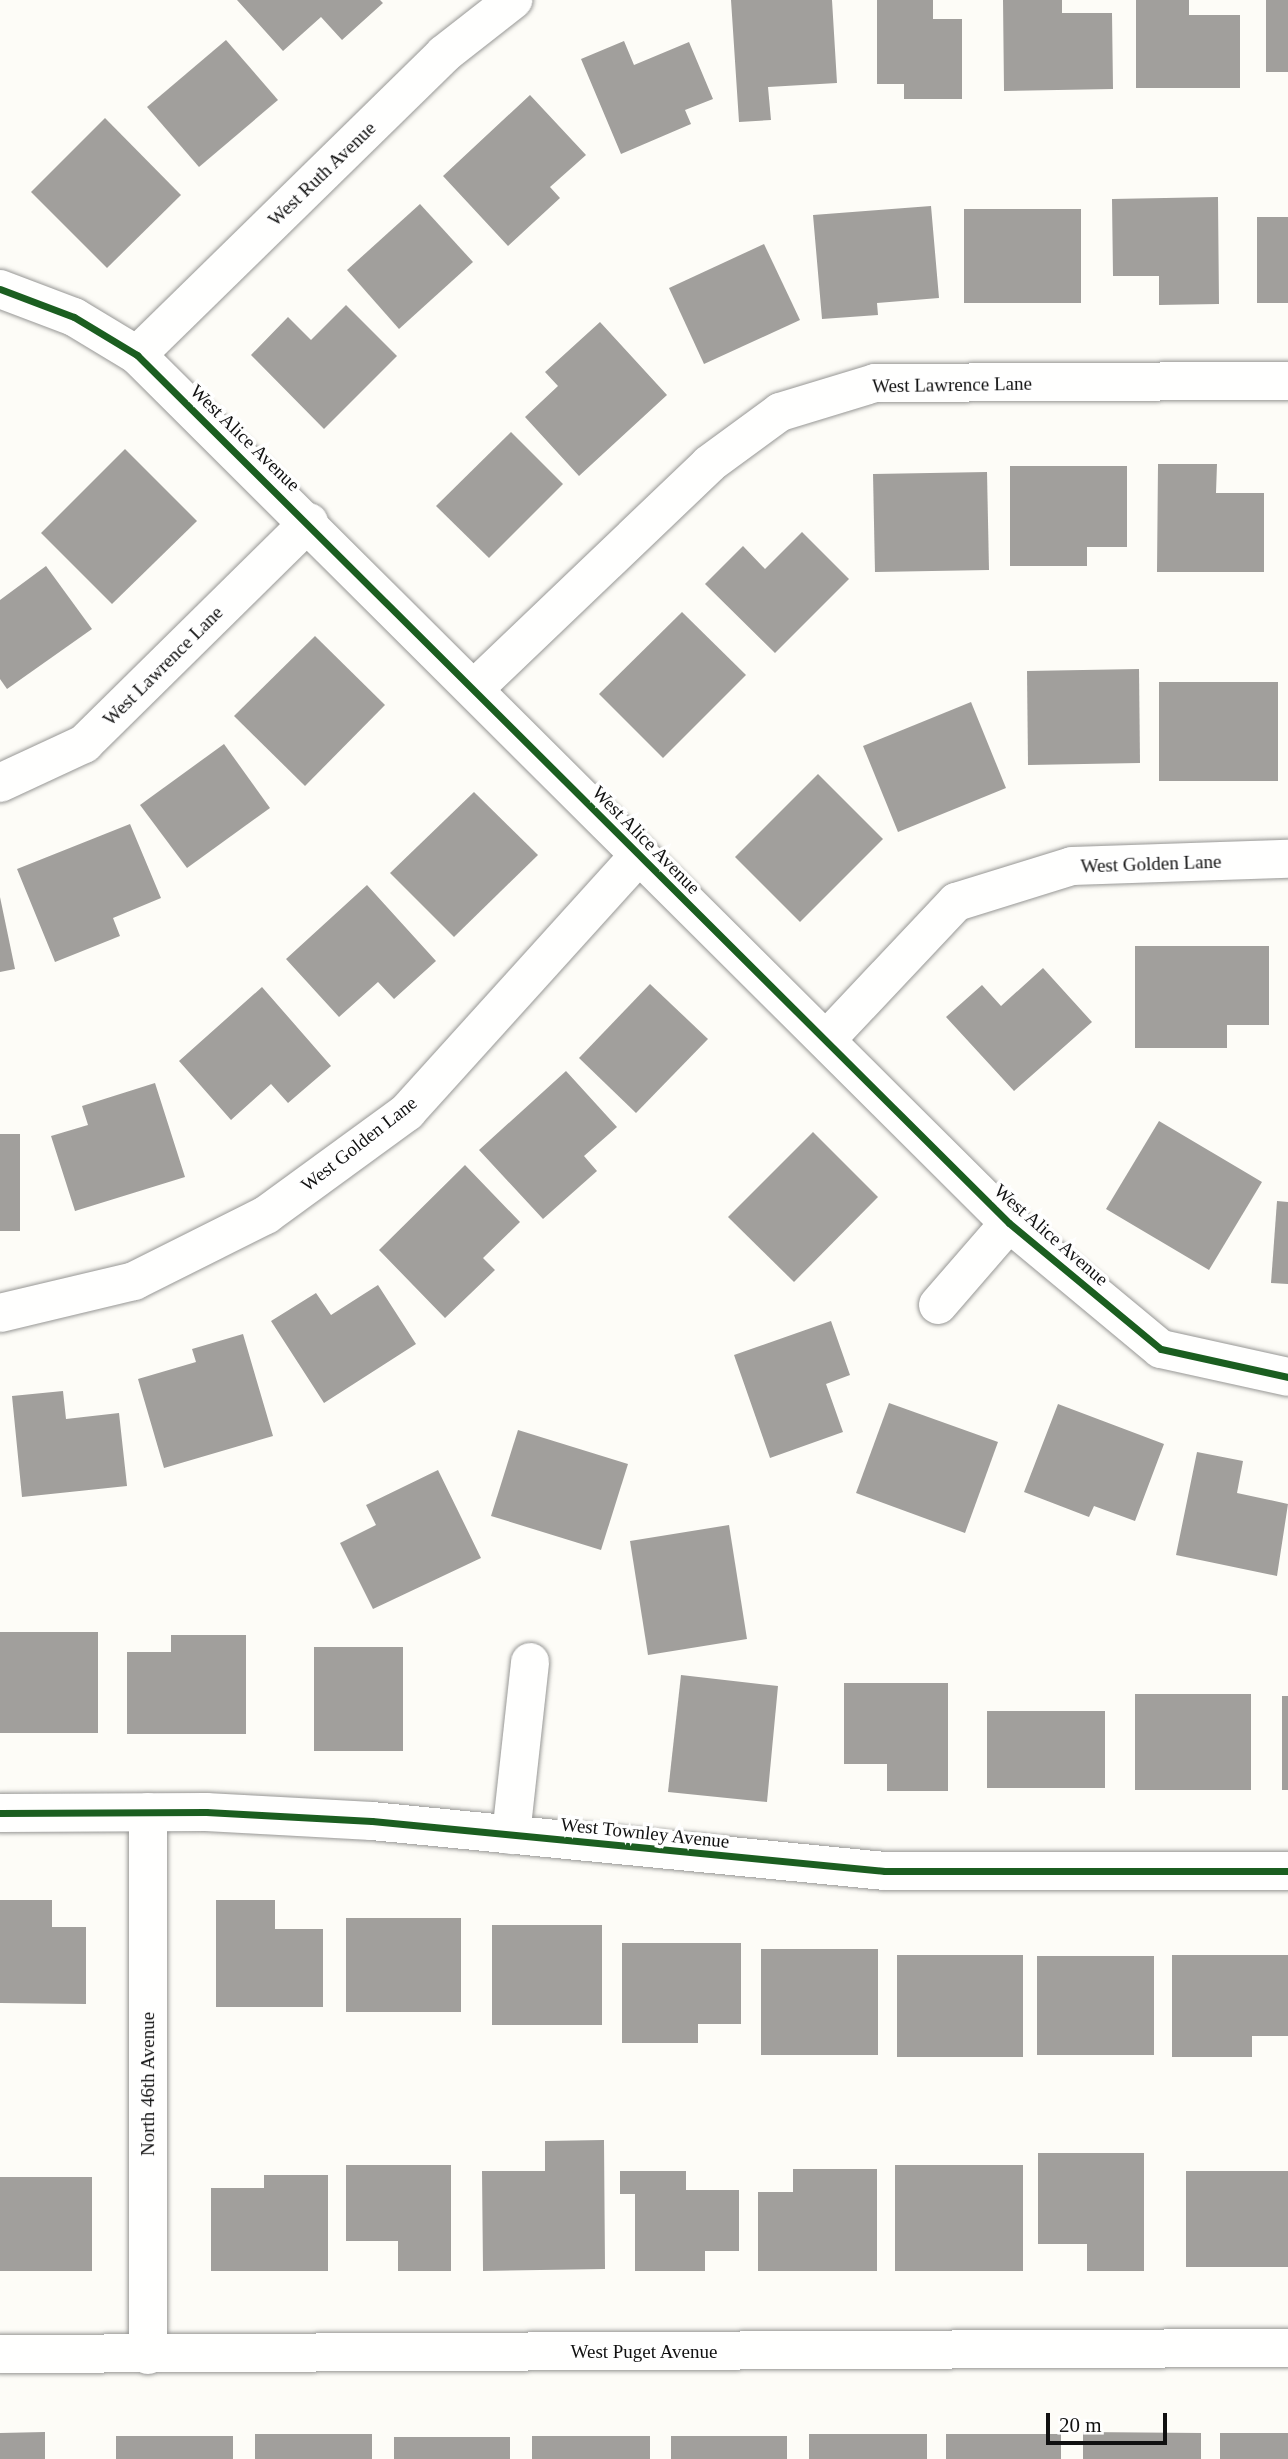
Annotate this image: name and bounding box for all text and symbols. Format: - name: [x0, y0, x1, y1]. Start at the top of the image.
- street label: West Ruth Avenue: [263, 117, 381, 231]
- street label: West Lawrence Lane: [872, 372, 1032, 398]
- street label: West Alice Avenue: [185, 379, 305, 497]
- street label: West Lawrence Lane: [98, 601, 228, 731]
- street label: West Alice Avenue: [586, 780, 706, 900]
- street label: West Golden Lane: [1080, 850, 1222, 878]
- street label: West Golden Lane: [296, 1092, 422, 1196]
- street label: West Alice Avenue: [988, 1179, 1114, 1291]
- street label: West Townley Avenue: [559, 1813, 731, 1853]
- street label: North 46th Avenue: [137, 2011, 159, 2157]
- street label: West Puget Avenue: [570, 2341, 718, 2363]
- scale bar: [1050, 2400, 1171, 2444]
- text: 20 m: [1059, 2413, 1102, 2437]

